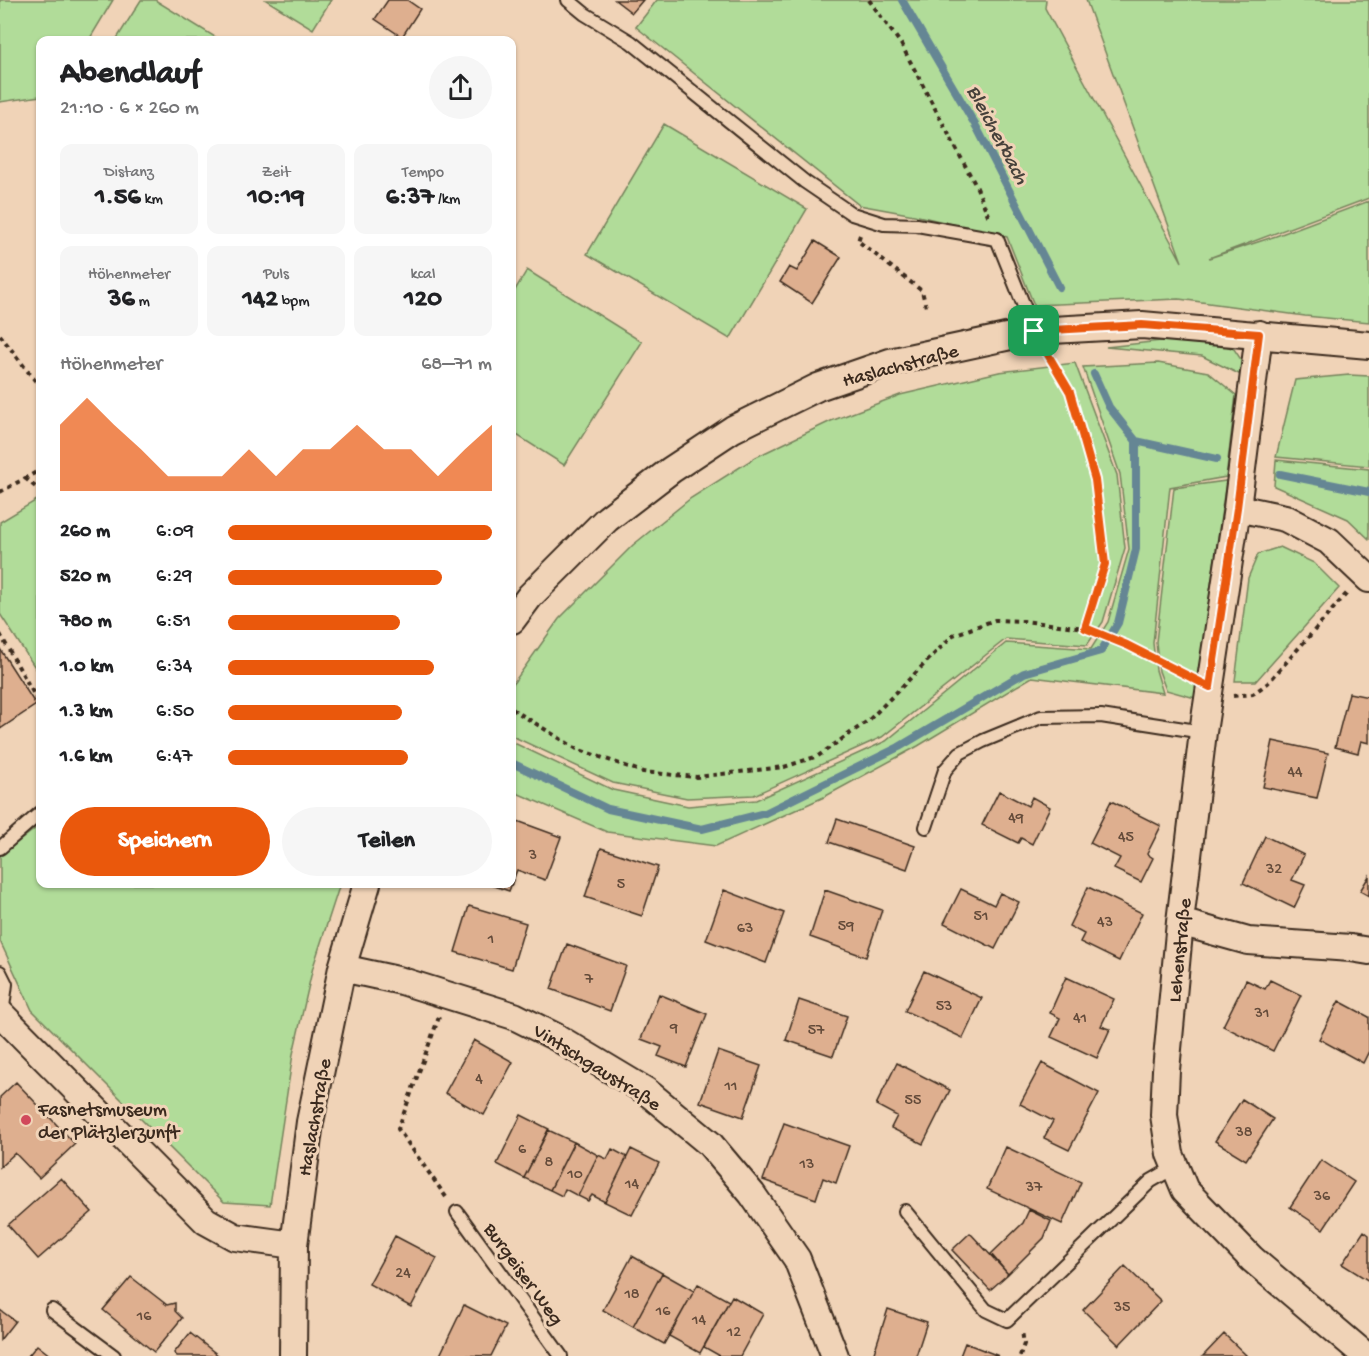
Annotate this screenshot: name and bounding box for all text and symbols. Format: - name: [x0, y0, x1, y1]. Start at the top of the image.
- text: Abendlauf: [60, 56, 200, 94]
- button: share: [429, 56, 492, 119]
- water label: Bleicherbach: [959, 82, 1033, 190]
- text: 21:10 · 6 × 260 m: [60, 98, 199, 121]
- text: Distanz: [104, 164, 154, 183]
- text: Zeit: [262, 164, 290, 183]
- text: Tempo: [402, 164, 444, 183]
- text: 1.56: [95, 183, 141, 214]
- text: 10:19: [248, 183, 304, 214]
- text: 6:37: [386, 183, 434, 214]
- text: km: [141, 191, 163, 210]
- text: /km: [434, 191, 460, 210]
- text: Höhenmeter: [88, 266, 170, 285]
- text: Puls: [263, 266, 289, 285]
- text: kcal: [411, 266, 435, 285]
- text: 36: [108, 285, 135, 316]
- text: 142: [242, 285, 278, 316]
- text: 120: [404, 285, 442, 316]
- text: m: [135, 293, 150, 312]
- text: bpm: [278, 293, 310, 312]
- pin: [1008, 305, 1059, 356]
- icon: arrive: [1017, 314, 1050, 347]
- street label: Haslachstraße: [840, 341, 962, 394]
- text: Höhenmeter: [60, 354, 162, 377]
- text: 68–71 m: [421, 354, 492, 377]
- text: 260 m: [60, 521, 110, 544]
- text: 6:09: [156, 521, 194, 544]
- text: 520 m: [60, 566, 111, 589]
- text: 6:29: [156, 566, 192, 589]
- text: 780 m: [60, 611, 112, 634]
- text: 6:51: [156, 611, 191, 634]
- text: 1.0 km: [60, 656, 114, 679]
- text: 6:34: [156, 656, 192, 679]
- text: 1.3 km: [60, 701, 113, 724]
- text: 6:50: [156, 701, 194, 724]
- text: 1.6 km: [60, 746, 112, 769]
- text: 6:47: [156, 746, 192, 769]
- house number: 44: [1287, 764, 1303, 783]
- button: Speichern: [60, 807, 270, 876]
- button: Teilen: [282, 807, 492, 876]
- house number: 49: [1008, 810, 1024, 829]
- house number: 45: [1118, 829, 1134, 848]
- house number: 3: [528, 847, 537, 866]
- house number: 32: [1265, 861, 1282, 880]
- house number: 5: [617, 876, 625, 895]
- street label: Lehenstraße: [1165, 897, 1198, 1003]
- house number: 51: [974, 908, 988, 927]
- house number: 43: [1097, 914, 1113, 933]
- house number: 59: [838, 918, 854, 937]
- house number: 63: [737, 920, 753, 939]
- house number: 1: [487, 931, 494, 950]
- house number: 7: [584, 971, 594, 990]
- house number: 53: [936, 998, 952, 1017]
- house number: 31: [1254, 1005, 1269, 1024]
- house number: 41: [1073, 1010, 1087, 1029]
- street label: Vintschgaustraße: [527, 1020, 665, 1118]
- house number: 9: [669, 1020, 678, 1039]
- house number: 57: [808, 1022, 825, 1041]
- street label: Haslachstraße: [295, 1056, 338, 1178]
- house number: 4: [475, 1071, 483, 1090]
- house number: 11: [724, 1078, 737, 1097]
- house number: 55: [905, 1092, 921, 1111]
- place label: Fasnetsmuseum der Plätzlerzunft: [37, 1100, 181, 1146]
- marker: Fasnetsmuseum der Plätzlerzunft: [19, 1113, 33, 1127]
- house number: 38: [1234, 1124, 1253, 1143]
- house number: 6: [518, 1141, 527, 1160]
- house number: 8: [545, 1154, 554, 1173]
- house number: 13: [799, 1156, 814, 1175]
- house number: 10: [566, 1166, 583, 1185]
- house number: 14: [624, 1176, 639, 1195]
- house number: 37: [1025, 1179, 1043, 1198]
- house number: 36: [1313, 1188, 1331, 1207]
- street label: Burgeiser Weg: [477, 1219, 567, 1331]
- house number: 24: [395, 1265, 411, 1284]
- house number: 18: [623, 1286, 640, 1305]
- house number: 35: [1113, 1299, 1130, 1318]
- house number: 16: [655, 1303, 671, 1322]
- house number: 16: [136, 1308, 152, 1327]
- house number: 14: [691, 1312, 706, 1331]
- house number: 12: [726, 1324, 741, 1343]

